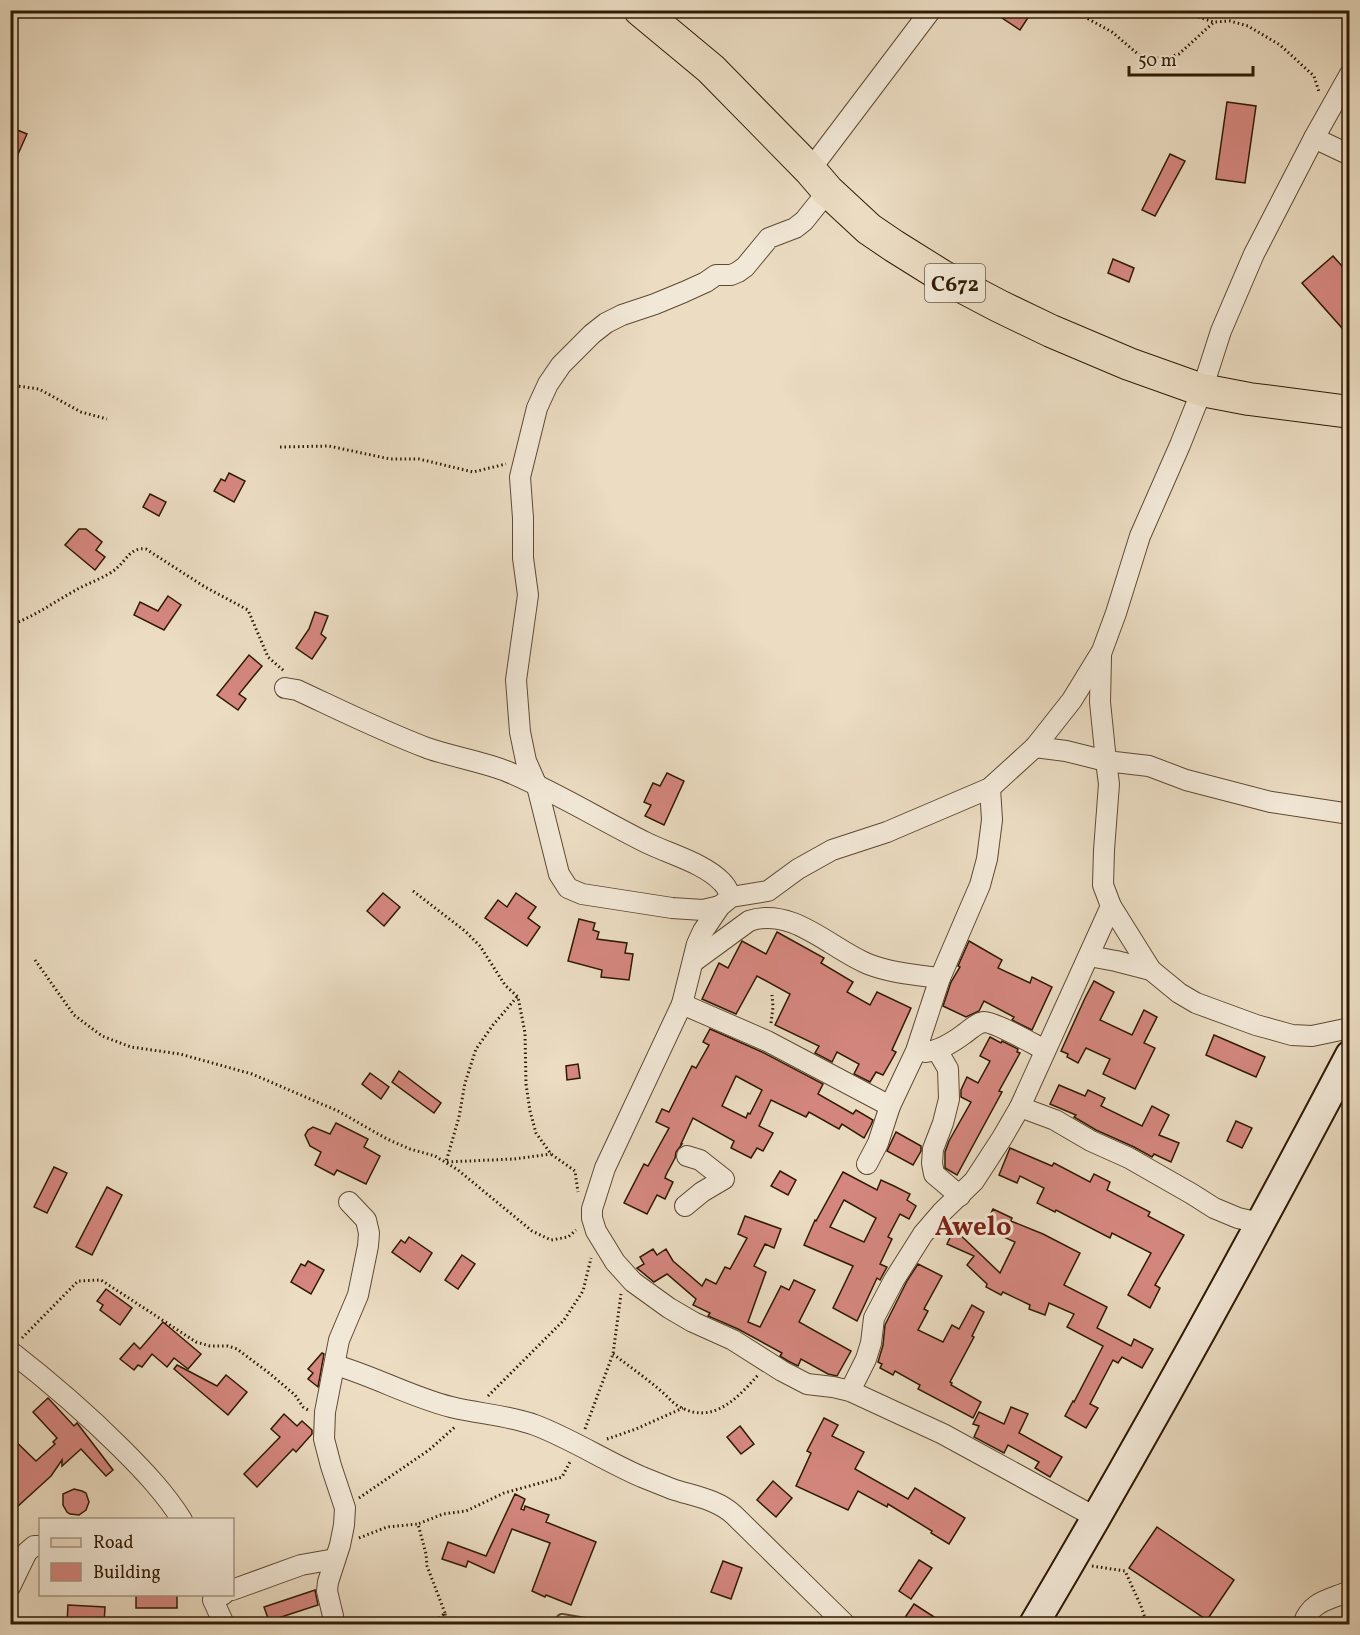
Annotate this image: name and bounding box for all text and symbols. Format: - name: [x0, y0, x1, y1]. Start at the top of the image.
- scale bar: [1129, 39, 1254, 77]
- text: 50 m: [1138, 49, 1177, 74]
- road number: C672: [925, 264, 985, 302]
- district label: Awelo: [935, 1209, 1011, 1247]
- legend: [39, 1518, 234, 1596]
- text: Road: [93, 1531, 134, 1556]
- text: Building: [93, 1561, 161, 1586]

